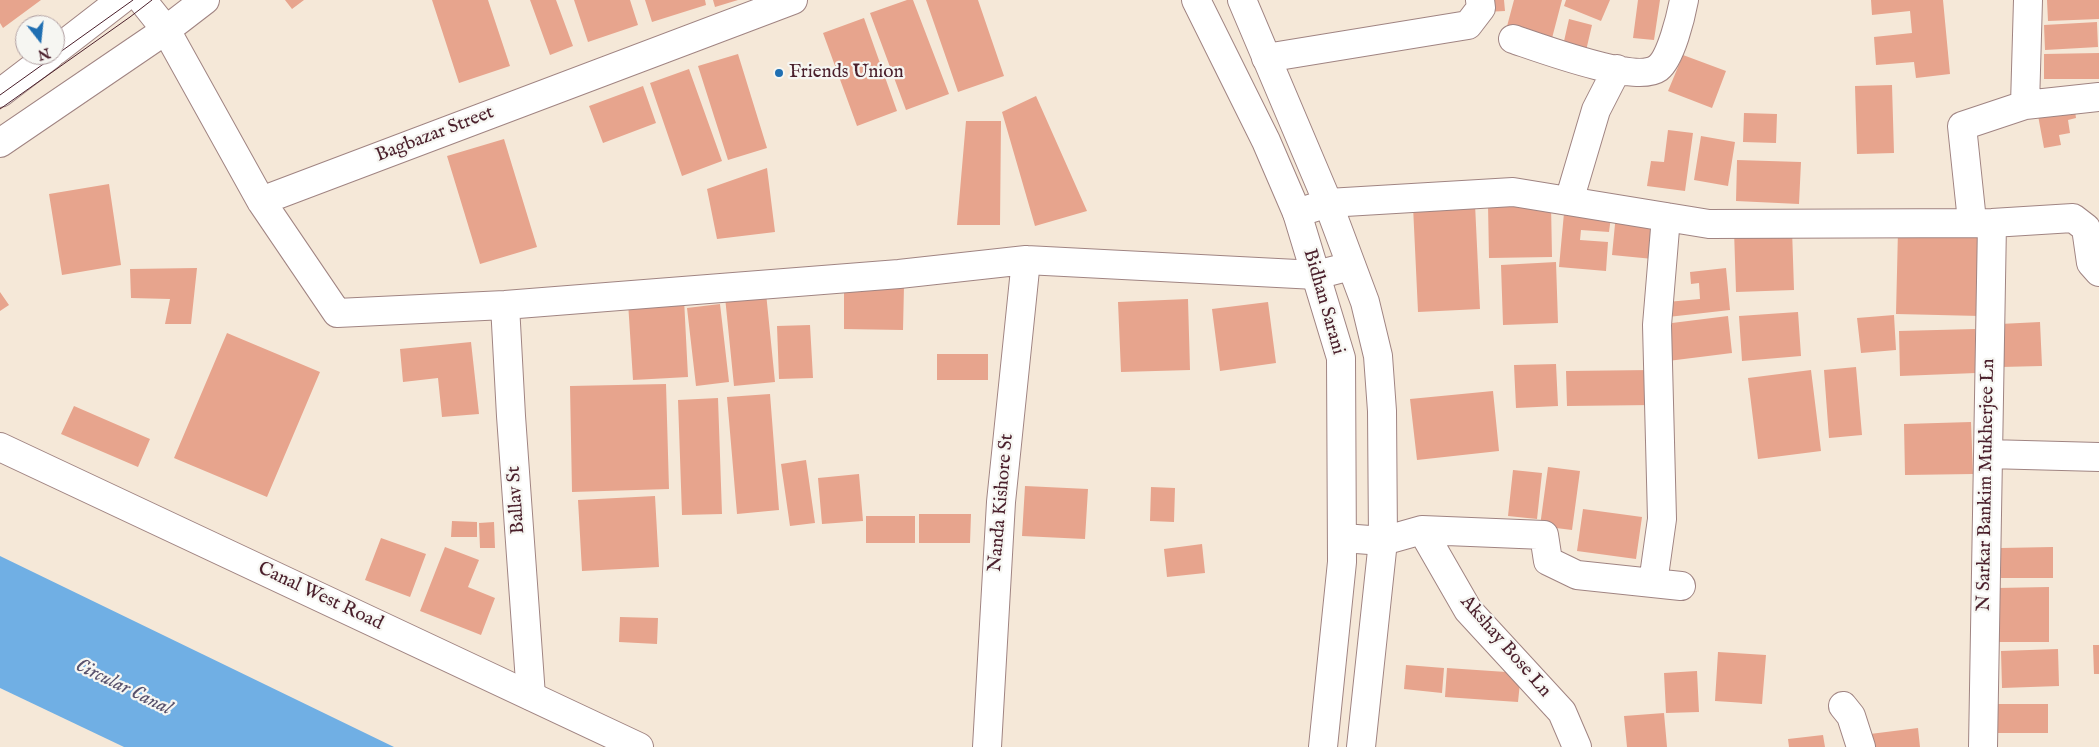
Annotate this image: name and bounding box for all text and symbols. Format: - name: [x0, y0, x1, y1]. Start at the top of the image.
- north arrow: [15, 15, 65, 65]
- text: N: [36, 43, 52, 64]
- place label: Friends Union: [789, 62, 904, 84]
- marker: Friends Union: [773, 67, 785, 79]
- street label: Bagbazar Street: [373, 102, 497, 168]
- street label: Bidhan Sarani: [1297, 247, 1349, 357]
- street label: N Sarkar Bankim Mukherjee Ln: [1973, 358, 2001, 612]
- street label: Nanda Kishore St: [985, 433, 1019, 573]
- street label: Ballav St: [503, 465, 531, 535]
- street label: Canal West Road: [254, 558, 386, 636]
- street label: Akshay Bose Ln: [1455, 591, 1555, 703]
- water label: Circular Canal: [71, 654, 175, 722]

